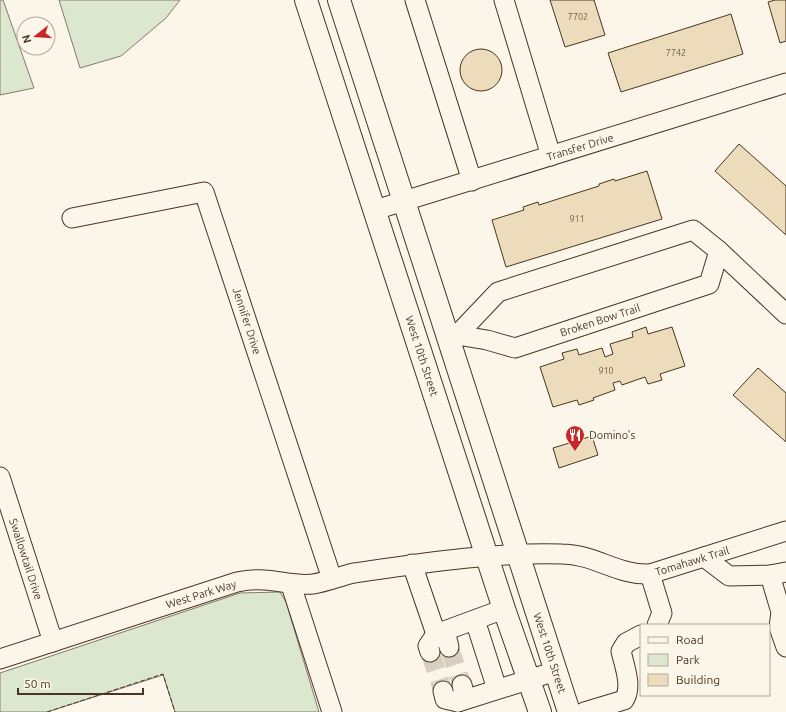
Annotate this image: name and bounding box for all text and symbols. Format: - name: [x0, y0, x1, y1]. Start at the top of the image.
- house number: 7702: [568, 12, 588, 22]
- north arrow: [16, 16, 56, 56]
- text: N: [19, 33, 33, 45]
- house number: 7742: [666, 48, 686, 58]
- street label: Transfer Drive: [545, 131, 615, 163]
- house number: 911: [569, 214, 585, 224]
- street label: Jennifer Drive: [231, 286, 263, 356]
- street label: Broken Bow Trail: [558, 301, 642, 339]
- street label: West 10th Street: [403, 314, 441, 398]
- house number: 910: [598, 366, 614, 376]
- restaurant icon: Domino's: [564, 424, 586, 452]
- place label: Domino's: [589, 429, 636, 441]
- street label: Swallowtail Drive: [7, 517, 45, 601]
- street label: Tomahawk Trail: [654, 544, 731, 578]
- street label: West Park Way: [164, 577, 238, 610]
- street label: West 10th Street: [531, 611, 569, 695]
- legend: [640, 624, 770, 696]
- text: Road: [676, 633, 704, 646]
- text: Park: [676, 653, 700, 666]
- scale bar: [18, 670, 143, 696]
- text: Building: [676, 673, 720, 686]
- text: 50 m: [24, 677, 51, 690]

